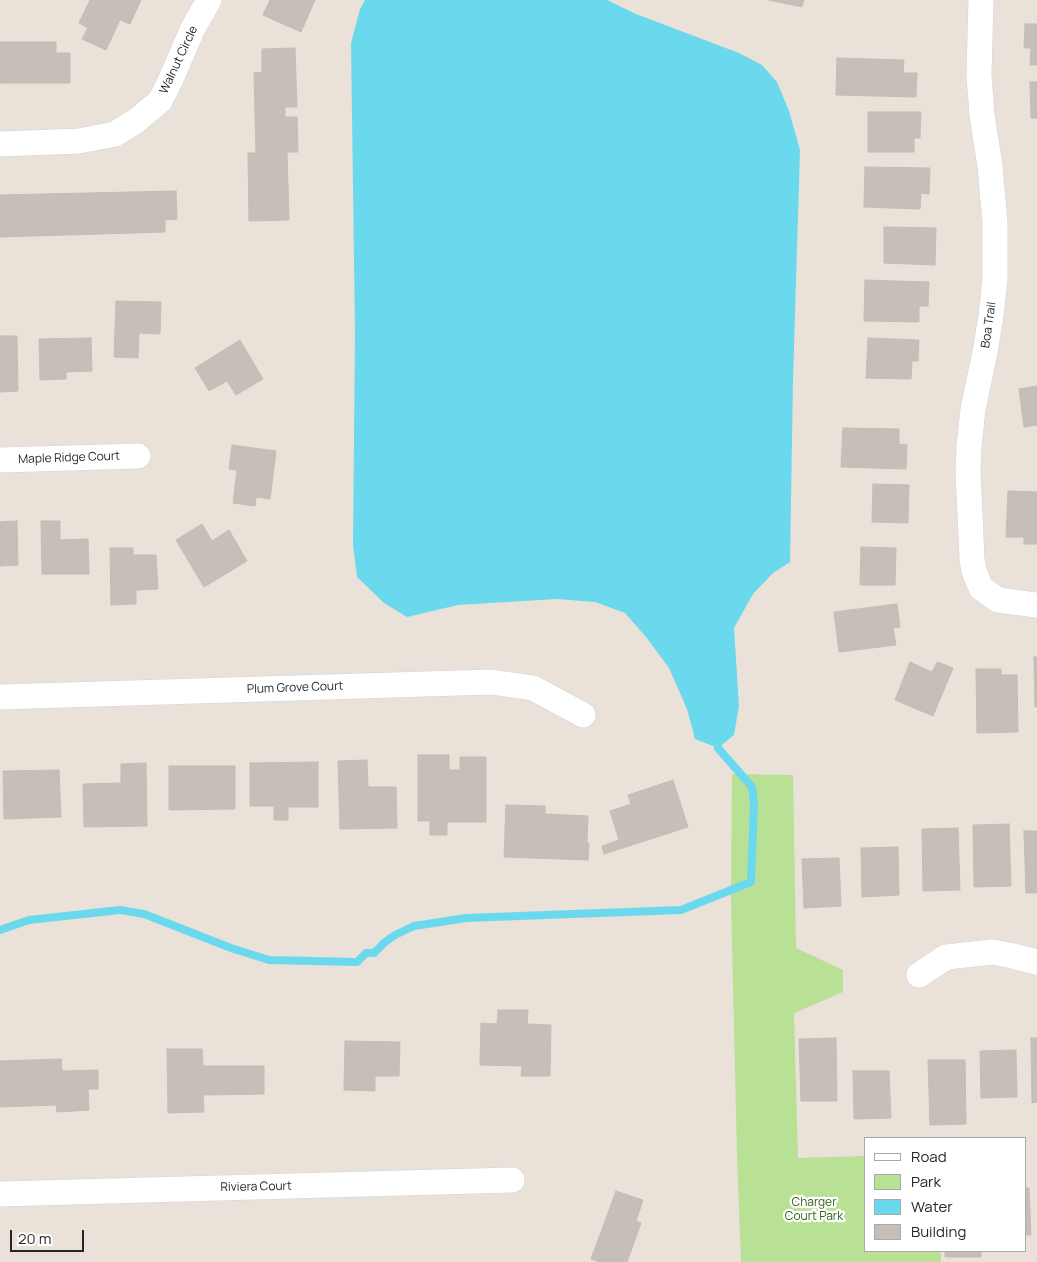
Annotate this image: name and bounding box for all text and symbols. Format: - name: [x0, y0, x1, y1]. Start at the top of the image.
- street label: Walnut Circle: [157, 24, 201, 96]
- street label: Boa Trail: [979, 301, 999, 349]
- street label: Maple Ridge Court: [18, 449, 120, 467]
- street label: Plum Grove Court: [247, 679, 343, 697]
- legend: [864, 1137, 1027, 1252]
- text: Road: [911, 1146, 947, 1167]
- text: Park: [911, 1171, 941, 1192]
- street label: Riviera Court: [220, 1179, 292, 1195]
- park label: Charger Court Park: [785, 1196, 843, 1224]
- text: Water: [911, 1196, 953, 1217]
- scale bar: [12, 1220, 86, 1252]
- text: Building: [911, 1221, 966, 1242]
- text: 20 m: [18, 1228, 51, 1249]

